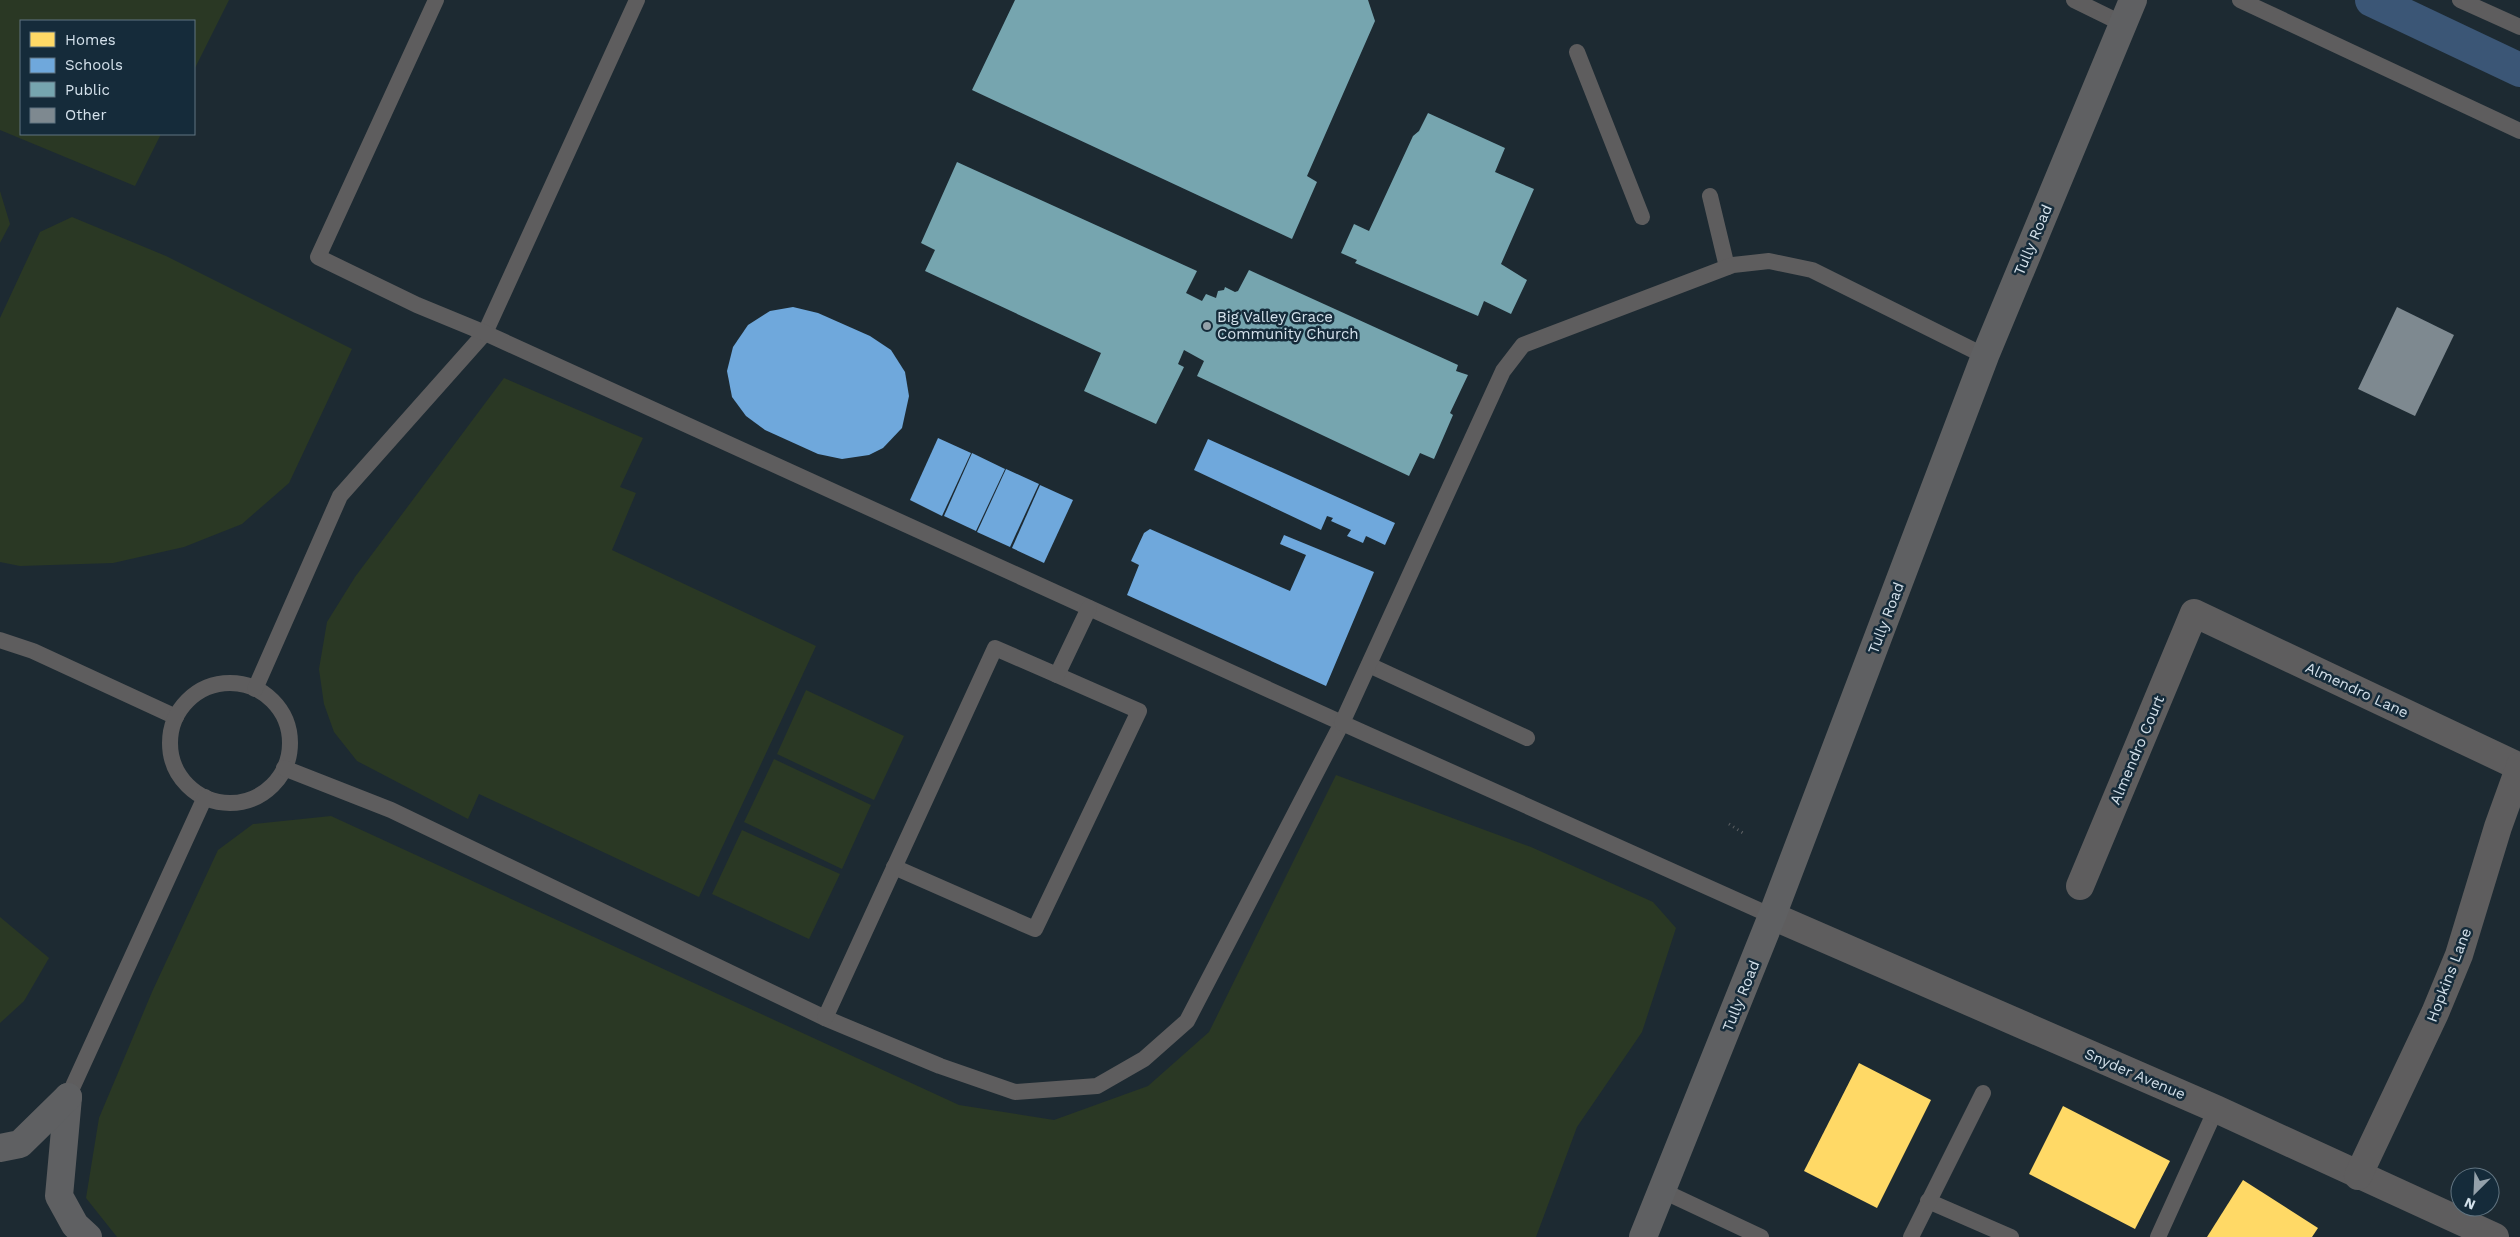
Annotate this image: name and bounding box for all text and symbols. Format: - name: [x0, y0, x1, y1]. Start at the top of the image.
- legend: [20, 20, 195, 135]
- text: Homes: [65, 31, 116, 49]
- text: Schools: [65, 56, 123, 74]
- text: Public: [65, 81, 110, 99]
- text: Other: [65, 106, 107, 124]
- street label: Tully Road: [2010, 202, 2056, 278]
- place label: Big Valley Grace Community Church: [1217, 308, 1359, 343]
- marker: Big Valley Grace Community Church: [1201, 320, 1213, 332]
- street label: Tully Road: [1864, 580, 1908, 656]
- street label: Almendro Lane: [2303, 658, 2411, 722]
- street label: Almendro Court: [2106, 692, 2168, 807]
- street label: Hopkins Lane: [2423, 925, 2475, 1025]
- street label: Tully Road: [1719, 958, 1763, 1034]
- street label: Snyder Avenue: [2082, 1045, 2188, 1103]
- north arrow: [2450, 1167, 2500, 1217]
- text: N: [2462, 1194, 2478, 1213]

